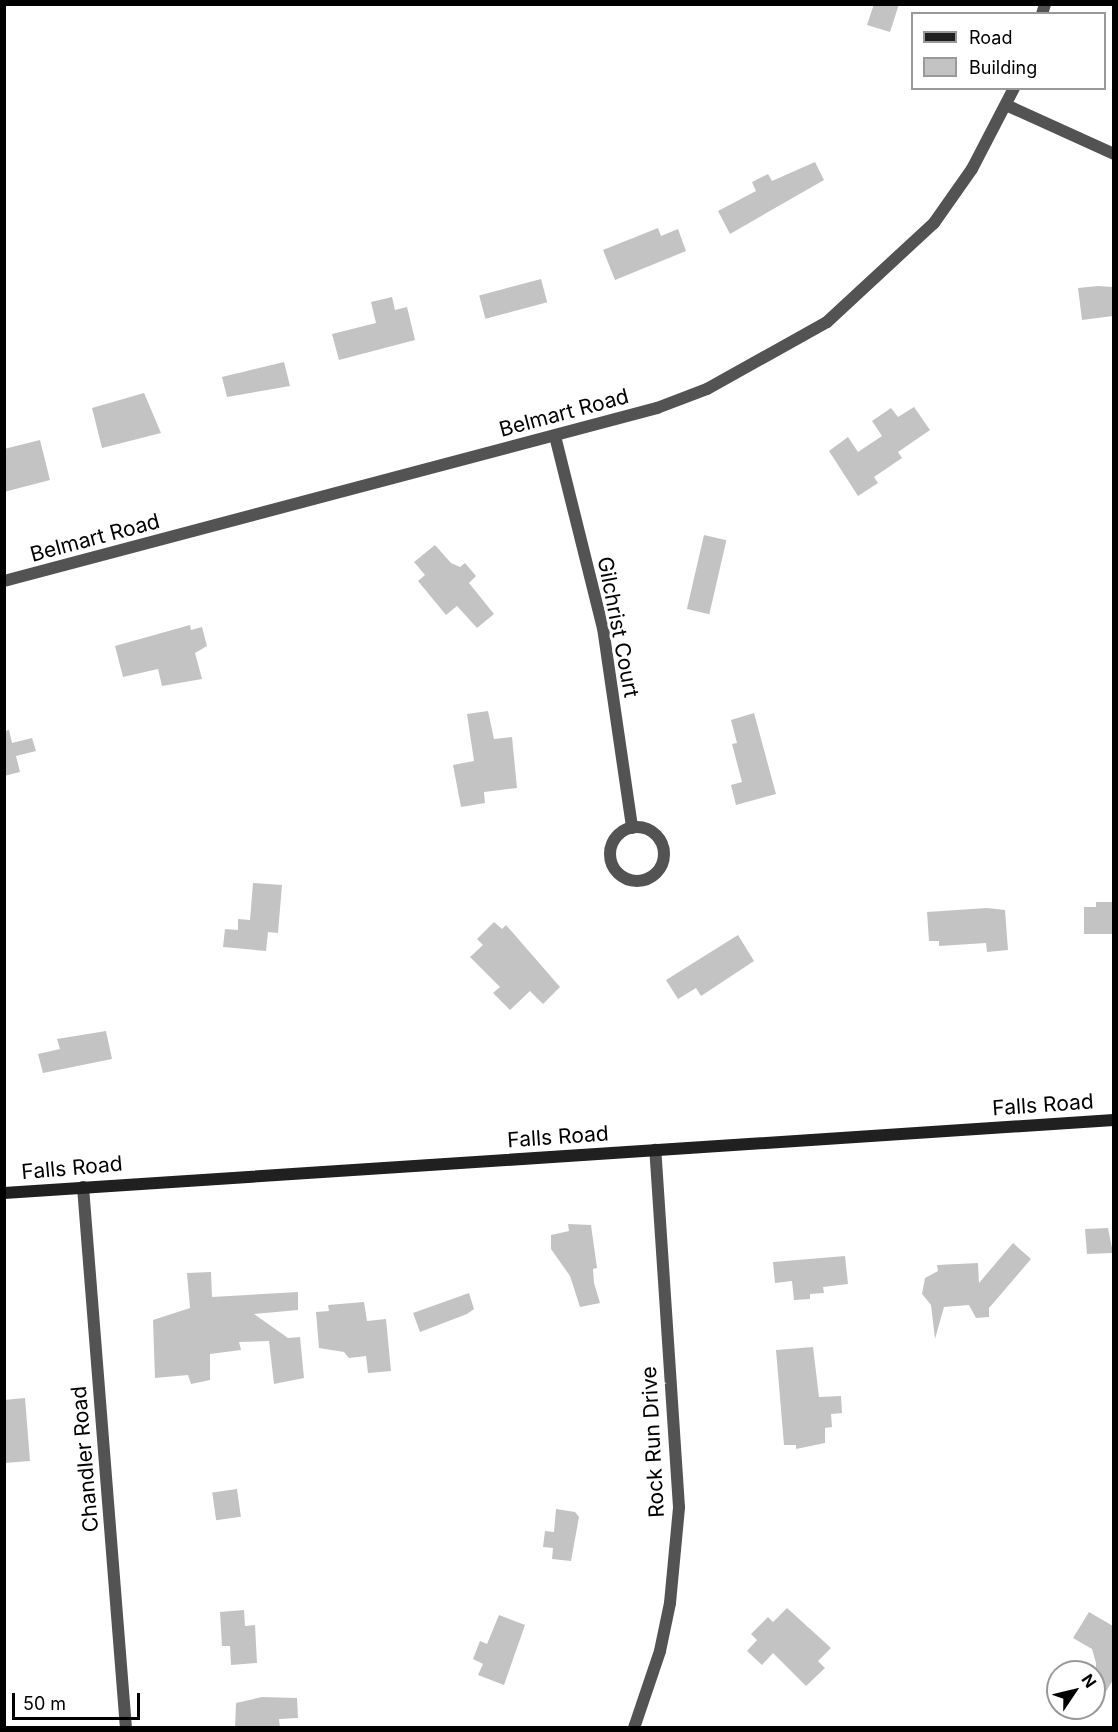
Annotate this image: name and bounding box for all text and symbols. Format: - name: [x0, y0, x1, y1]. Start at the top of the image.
- legend: [911, 12, 1106, 90]
- text: Road: [969, 27, 1012, 48]
- text: Building: [969, 57, 1037, 78]
- street label: Belmart Road: [497, 384, 631, 442]
- street label: Belmart Road: [28, 509, 162, 567]
- street label: Gilchrist Court: [592, 554, 644, 700]
- street label: Falls Road: [991, 1089, 1095, 1121]
- street label: Falls Road: [506, 1121, 610, 1153]
- street label: Falls Road: [20, 1151, 124, 1185]
- street label: Rock Run Drive: [636, 1366, 670, 1518]
- street label: Chandler Road: [66, 1385, 104, 1533]
- north arrow: [1046, 1660, 1106, 1720]
- text: N: [1077, 1670, 1101, 1692]
- scale bar: [15, 1681, 142, 1719]
- text: 50 m: [23, 1693, 66, 1714]

